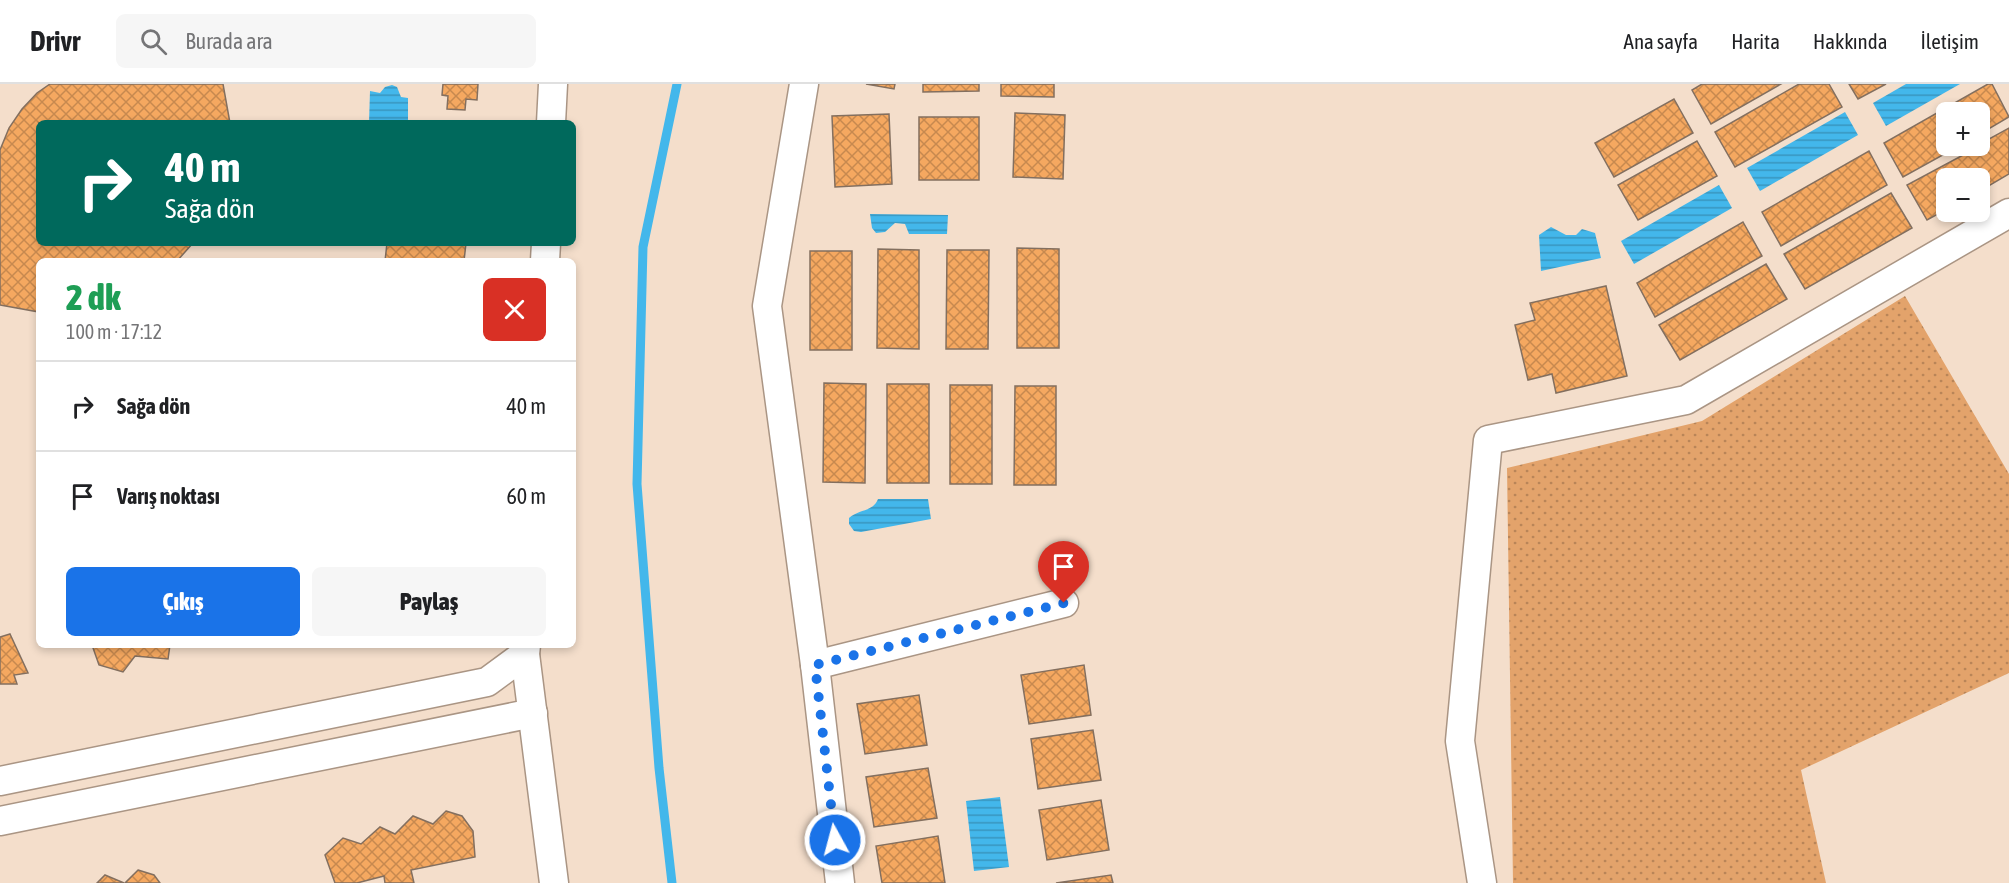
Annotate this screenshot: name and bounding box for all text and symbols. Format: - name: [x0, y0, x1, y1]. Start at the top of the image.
- search box: [116, 14, 536, 68]
- text: Drivr: [30, 25, 80, 57]
- icon: search: [137, 25, 170, 58]
- text: Burada ara: [185, 28, 273, 54]
- text: Ana sayfa: [1624, 29, 1698, 53]
- text: Harita: [1731, 29, 1780, 53]
- text: Hakkında: [1813, 29, 1888, 53]
- text: İletişim: [1921, 29, 1979, 53]
- map controls: [1936, 102, 1990, 222]
- button: +: [1936, 102, 1990, 156]
- text: 40 m: [165, 143, 240, 191]
- icon: right: [66, 144, 144, 222]
- button: −: [1936, 168, 1990, 222]
- text: Sağa dön: [165, 193, 255, 224]
- text: 2 dk: [66, 276, 121, 318]
- button: close: [483, 278, 546, 341]
- text: 100 m · 17:12: [66, 320, 162, 343]
- icon: right: [66, 390, 99, 423]
- text: Sağa dön: [117, 393, 190, 419]
- text: 40 m: [506, 393, 546, 419]
- icon: arrive: [66, 480, 99, 513]
- text: Varış noktası: [117, 483, 220, 509]
- text: 60 m: [506, 483, 546, 509]
- pin: [1038, 541, 1089, 603]
- icon: arrive: [1047, 550, 1080, 583]
- button: Çıkış: [66, 567, 300, 636]
- button: Paylaş: [312, 567, 546, 636]
- position arrow: [803, 808, 867, 872]

